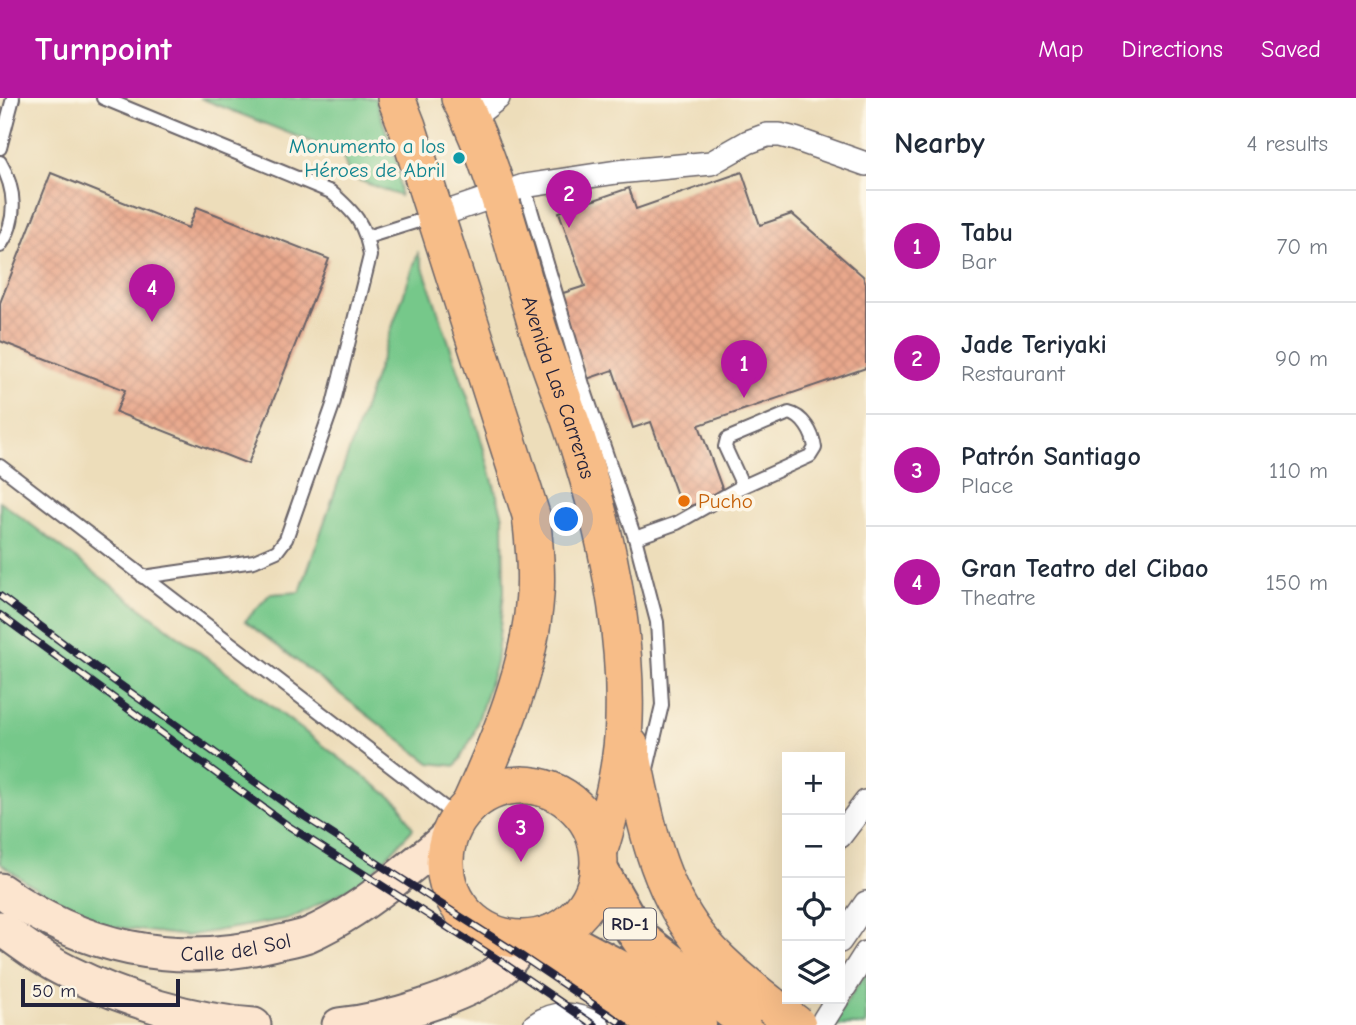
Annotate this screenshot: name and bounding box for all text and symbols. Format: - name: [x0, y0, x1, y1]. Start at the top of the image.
- text: Turnpoint: [35, 30, 172, 68]
- text: Map: [1038, 35, 1084, 63]
- text: Directions: [1122, 35, 1223, 63]
- text: Saved: [1261, 35, 1321, 63]
- text: Nearby: [894, 126, 985, 161]
- text: 4 results: [1246, 130, 1328, 157]
- place label: Monumento a los Héroes de Abril: [289, 134, 445, 182]
- marker: Monumento a los Héroes de Abril: [451, 150, 467, 166]
- pin: 2: [546, 170, 592, 228]
- text: Tabu: [961, 218, 1013, 248]
- text: 1: [912, 233, 922, 260]
- text: 70 m: [1276, 233, 1328, 260]
- text: Bar: [961, 248, 996, 275]
- pin: 4: [129, 264, 175, 322]
- street label: Avenida Las Carreras: [517, 293, 600, 482]
- text: Jade Teriyaki: [961, 330, 1107, 360]
- pin: 1: [721, 340, 767, 398]
- text: 2: [911, 345, 923, 372]
- text: 90 m: [1275, 345, 1328, 372]
- text: Restaurant: [961, 360, 1065, 387]
- text: Patrón Santiago: [961, 442, 1141, 472]
- text: 3: [911, 457, 923, 484]
- text: 110 m: [1269, 457, 1328, 484]
- text: Place: [961, 472, 1013, 499]
- place label: Pucho: [698, 489, 753, 513]
- marker: Pucho: [676, 493, 692, 509]
- your location: [549, 502, 583, 536]
- text: Gran Teatro del Cibao: [961, 554, 1208, 584]
- text: 4: [912, 569, 922, 596]
- text: 150 m: [1266, 569, 1328, 596]
- text: Theatre: [961, 584, 1036, 611]
- map controls: [782, 752, 845, 1004]
- button: +: [782, 752, 845, 815]
- pin: 3: [498, 804, 544, 862]
- button: −: [782, 815, 845, 878]
- button: locate: [782, 878, 845, 941]
- road number: RD-1: [604, 908, 656, 940]
- street label: Calle del Sol: [181, 928, 293, 966]
- button: layers: [782, 941, 845, 1004]
- scale bar: [21, 976, 180, 1008]
- text: 50 m: [32, 980, 76, 1002]

